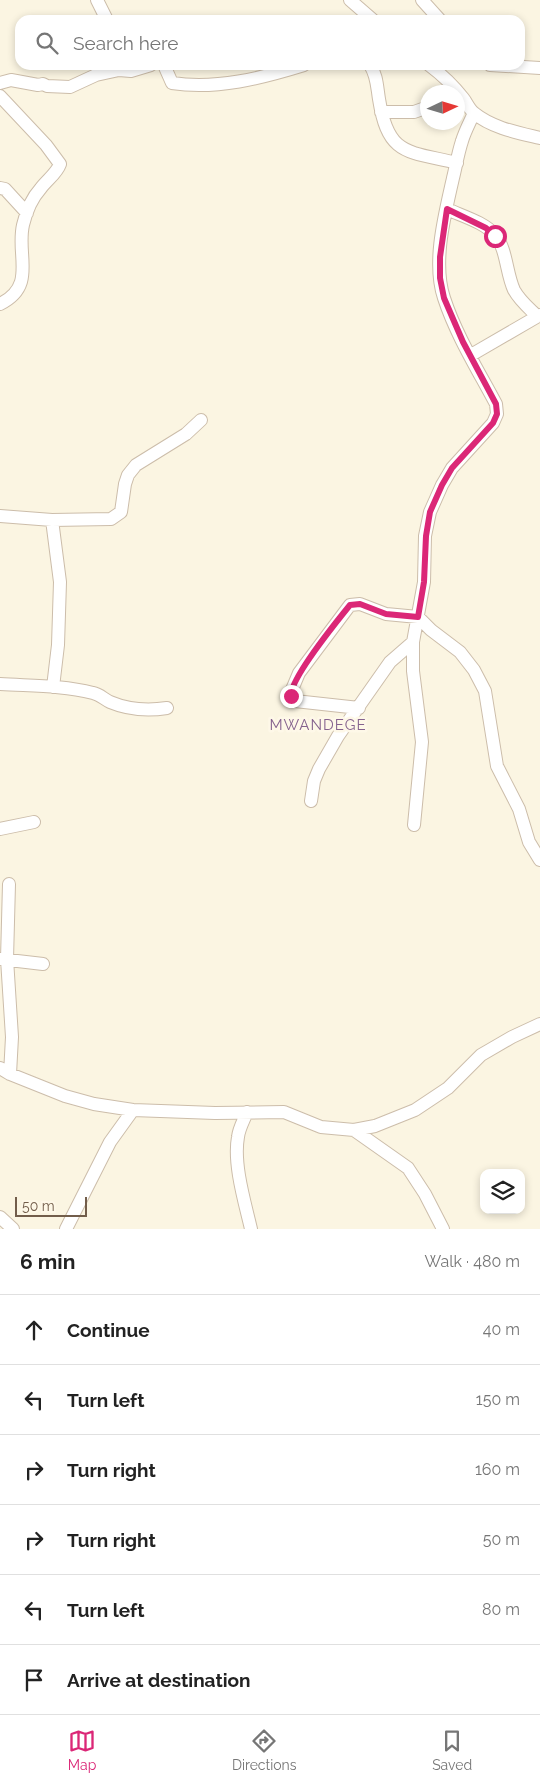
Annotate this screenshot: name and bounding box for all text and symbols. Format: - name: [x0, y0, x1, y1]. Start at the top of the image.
- search box: [15, 15, 525, 70]
- icon: search: [33, 29, 61, 57]
- text: Search here: [73, 32, 179, 54]
- north arrow: [420, 85, 465, 130]
- route start: [484, 225, 507, 248]
- route end: [280, 685, 303, 708]
- district label: MWANDEGE: [269, 716, 367, 734]
- map controls: [480, 1169, 525, 1214]
- button: layers: [480, 1169, 525, 1214]
- scale bar: [15, 1194, 88, 1217]
- text: 50 m: [22, 1198, 55, 1214]
- text: 6 min: [20, 1249, 75, 1274]
- text: Walk · 480 m: [425, 1252, 520, 1271]
- icon: ahead: [20, 1316, 48, 1344]
- text: Continue: [67, 1319, 150, 1341]
- text: 40 m: [483, 1320, 520, 1339]
- icon: left: [20, 1386, 48, 1414]
- text: Turn left: [67, 1389, 144, 1411]
- text: 150 m: [476, 1390, 520, 1409]
- icon: right: [20, 1456, 48, 1484]
- text: Turn right: [67, 1459, 156, 1481]
- text: 160 m: [475, 1460, 520, 1479]
- icon: right: [20, 1526, 48, 1554]
- text: Turn right: [67, 1529, 156, 1551]
- text: 50 m: [483, 1530, 520, 1549]
- icon: left: [20, 1596, 48, 1624]
- text: Turn left: [67, 1599, 144, 1621]
- text: 80 m: [482, 1600, 520, 1619]
- icon: arrive: [20, 1666, 48, 1694]
- text: Arrive at destination: [67, 1669, 251, 1691]
- tab: Map: [68, 1727, 96, 1773]
- tab: Directions: [232, 1727, 297, 1773]
- tab: Saved: [432, 1727, 472, 1773]

